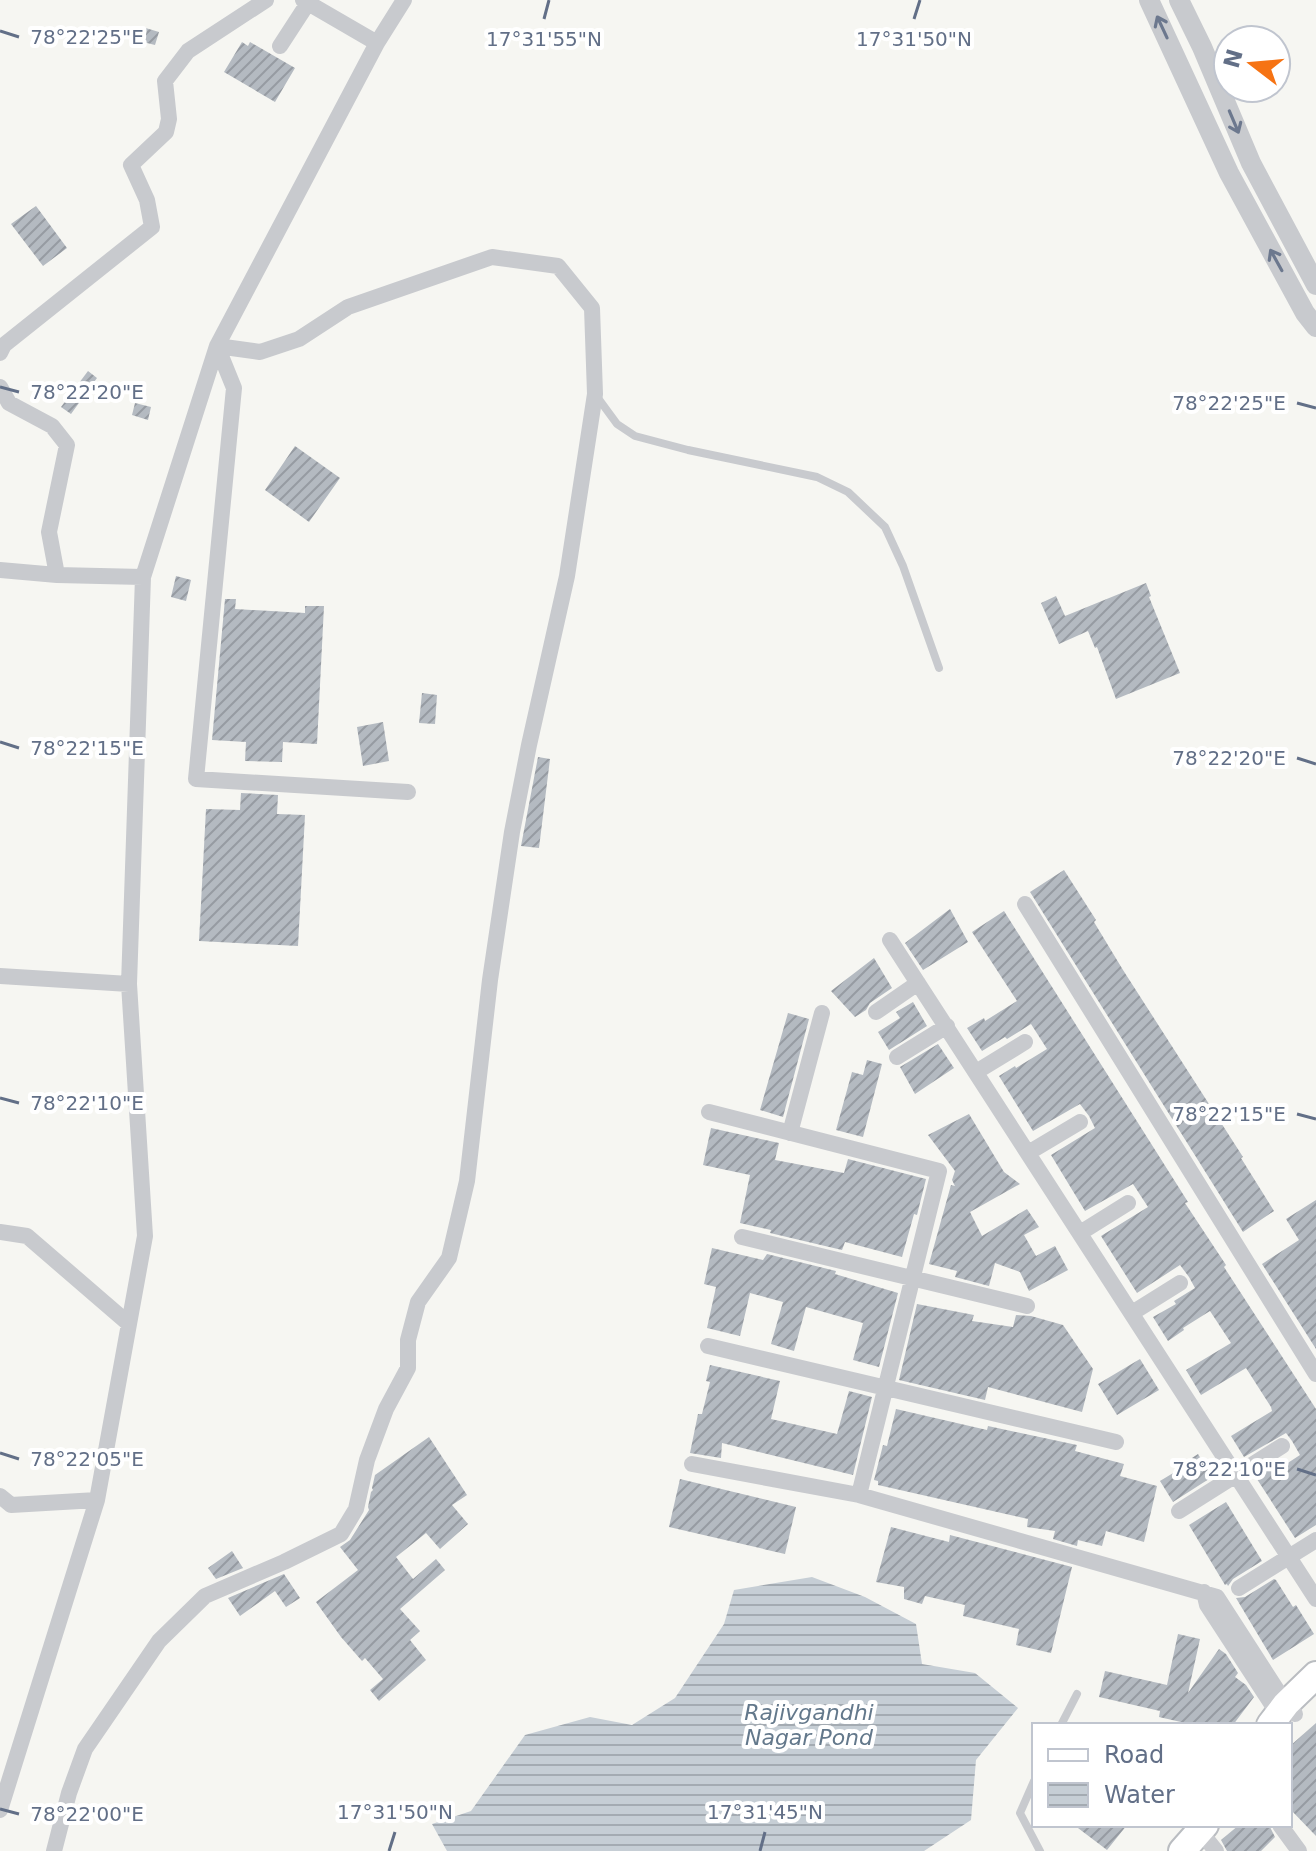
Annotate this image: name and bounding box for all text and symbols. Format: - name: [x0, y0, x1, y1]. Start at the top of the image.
- one-way arrow: [1153, 15, 1168, 39]
- north arrow: [1212, 24, 1292, 104]
- text: 78°22'25"E: [30, 25, 144, 49]
- text: 17°31'55"N: [486, 27, 602, 51]
- text: 17°31'50"N: [856, 27, 972, 51]
- text: N: [1219, 46, 1248, 71]
- one-way arrow: [1227, 109, 1242, 134]
- one-way arrow: [1268, 249, 1284, 272]
- text: 78°22'20"E: [30, 380, 144, 404]
- text: 78°22'25"E: [1172, 391, 1286, 415]
- text: 78°22'15"E: [30, 736, 144, 760]
- text: 78°22'20"E: [1172, 746, 1286, 770]
- text: 78°22'10"E: [30, 1091, 144, 1115]
- text: 78°22'15"E: [1172, 1102, 1286, 1126]
- text: 78°22'05"E: [30, 1447, 144, 1471]
- text: 78°22'10"E: [1172, 1457, 1286, 1481]
- water label: Rajivgandhi Nagar Pond: [744, 1700, 874, 1750]
- legend: [1032, 1723, 1292, 1827]
- text: Road: [1104, 1741, 1164, 1769]
- text: Water: [1104, 1781, 1175, 1809]
- text: 17°31'50"N: [337, 1800, 453, 1824]
- text: 17°31'45"N: [707, 1800, 823, 1824]
- text: 78°22'00"E: [30, 1802, 144, 1826]

